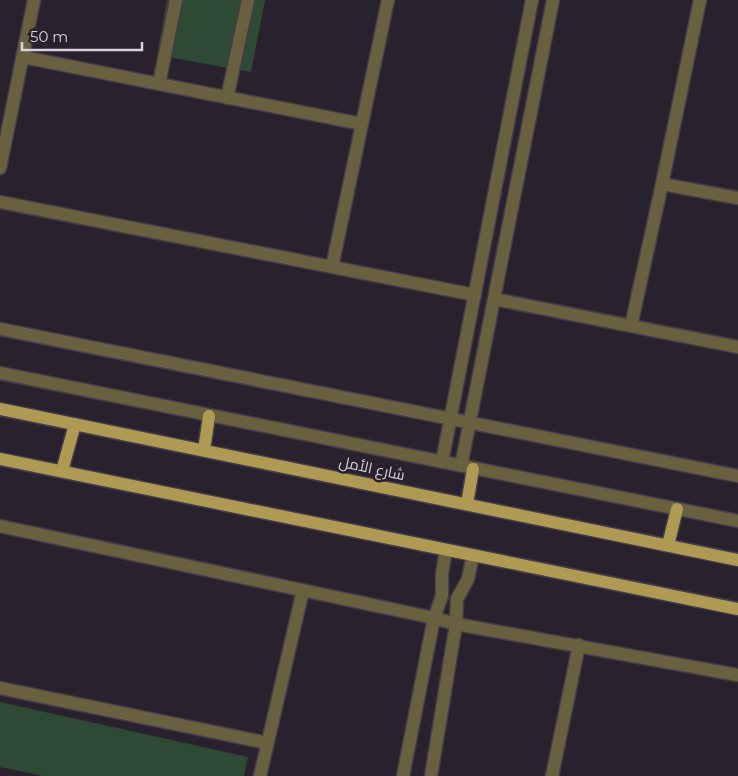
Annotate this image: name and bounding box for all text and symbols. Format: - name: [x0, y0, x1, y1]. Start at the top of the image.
- scale bar: [22, 20, 142, 52]
- text: 50 m: [30, 27, 68, 46]
- street label: شارع الأمل: [337, 452, 407, 486]

